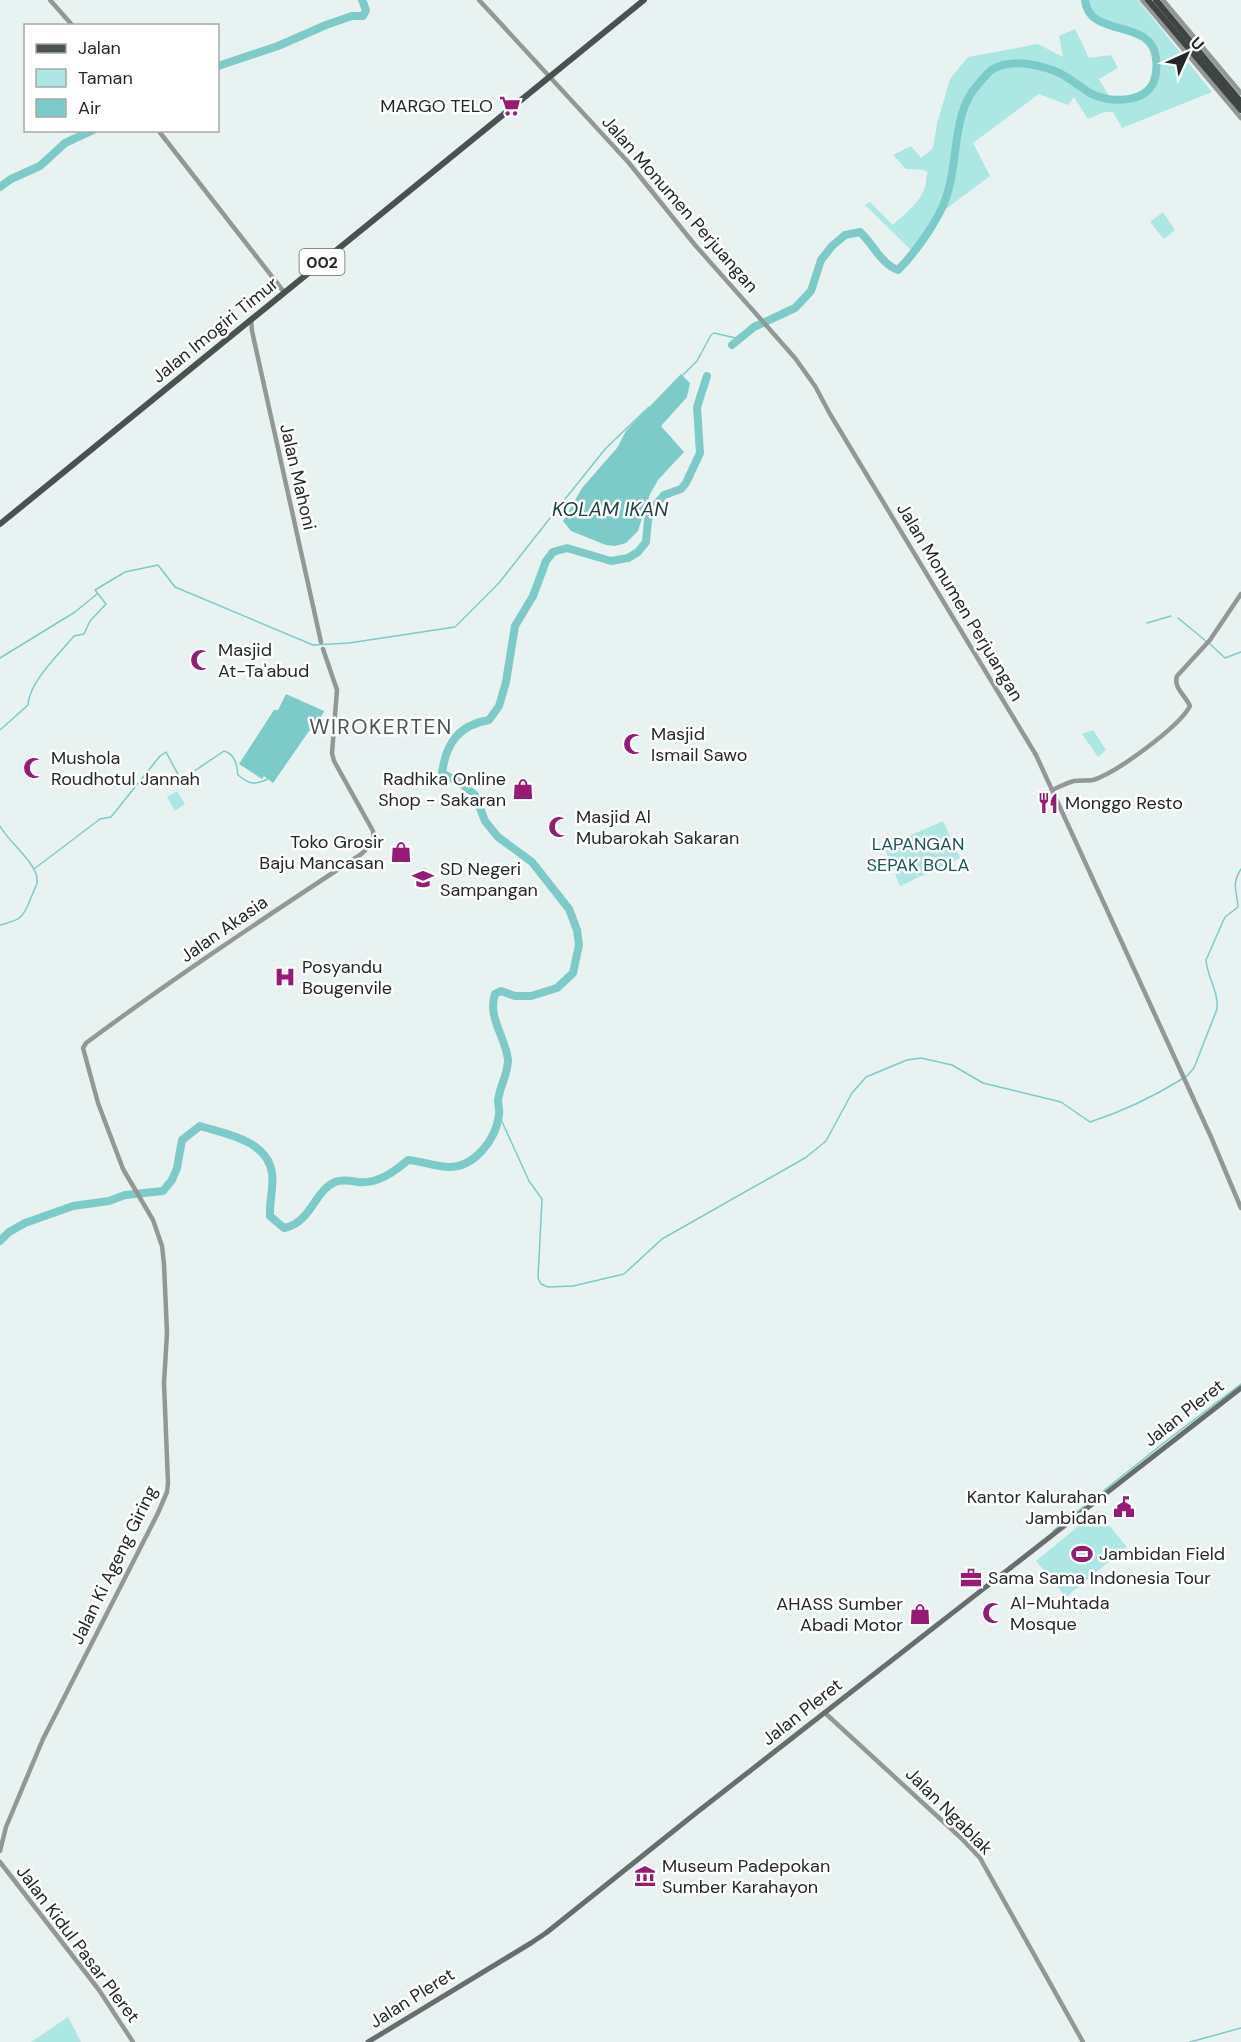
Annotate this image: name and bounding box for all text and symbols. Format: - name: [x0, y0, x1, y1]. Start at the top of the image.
- legend: [24, 24, 219, 132]
- north arrow: [1157, 24, 1217, 84]
- text: U: [1186, 32, 1209, 55]
- text: Jalan: [78, 36, 121, 60]
- text: Taman: [78, 66, 133, 90]
- place label: MARGO TELO: [380, 94, 493, 118]
- supermarket icon: MARGO TELO: [498, 94, 522, 118]
- text: Air: [78, 96, 101, 120]
- street label: Jalan Monumen Perjuangan: [596, 110, 764, 298]
- road number: 002: [300, 249, 344, 275]
- street label: Jalan Imogiri Timur: [147, 271, 283, 388]
- street label: Jalan Mahoni: [274, 422, 322, 532]
- water label: KOLAM IKAN: [552, 496, 668, 522]
- street label: Jalan Monumen Perjuangan: [891, 498, 1029, 706]
- place label: Masjid At-Ta'abud: [218, 638, 309, 683]
- mosque icon: Masjid At-Ta'abud: [189, 648, 213, 672]
- district label: WIROKERTEN: [309, 713, 453, 741]
- place label: Masjid Ismail Sawo: [651, 722, 747, 767]
- mosque icon: Masjid Ismail Sawo: [622, 732, 646, 756]
- place label: Mushola Roudhotul Jannah: [51, 746, 200, 791]
- mosque icon: Mushola Roudhotul Jannah: [22, 756, 46, 780]
- place label: Radhika Online Shop - Sakaran: [378, 767, 506, 812]
- shop icon: Radhika Online Shop - Sakaran: [511, 777, 535, 801]
- restaurant icon: Monggo Resto: [1036, 791, 1060, 815]
- place label: Monggo Resto: [1065, 791, 1183, 815]
- place label: Masjid Al Mubarokah Sakaran: [576, 805, 739, 850]
- mosque icon: Masjid Al Mubarokah Sakaran: [547, 815, 571, 839]
- place label: Toko Grosir Baju Mancasan: [259, 830, 384, 875]
- park label: LAPANGAN SEPAK BOLA: [867, 832, 970, 877]
- shop icon: Toko Grosir Baju Mancasan: [389, 840, 413, 864]
- place label: SD Negeri Sampangan: [440, 857, 538, 902]
- school or university icon: SD Negeri Sampangan: [411, 867, 435, 891]
- street label: Jalan Akasia: [175, 890, 273, 968]
- place label: Posyandu Bougenvile: [302, 955, 392, 1000]
- hospital icon: Posyandu Bougenvile: [273, 965, 297, 989]
- street label: Jalan Pleret: [1139, 1374, 1229, 1452]
- street label: Jalan Ki Ageng Giring: [65, 1482, 163, 1648]
- place label: Kantor Kalurahan Jambidan: [967, 1485, 1107, 1530]
- public building icon: Kantor Kalurahan Jambidan: [1112, 1495, 1136, 1519]
- sports icon: Jambidan Field: [1070, 1542, 1094, 1566]
- place label: Jambidan Field: [1099, 1542, 1225, 1566]
- office icon: Sama Sama Indonesia Tour: [959, 1566, 983, 1590]
- place label: Sama Sama Indonesia Tour: [988, 1566, 1211, 1590]
- place label: Al-Muhtada Mosque: [1010, 1591, 1109, 1636]
- place label: AHASS Sumber Abadi Motor: [776, 1592, 903, 1637]
- mosque icon: Al-Muhtada Mosque: [981, 1601, 1005, 1625]
- shop icon: AHASS Sumber Abadi Motor: [908, 1602, 932, 1626]
- street label: Jalan Pleret: [757, 1673, 847, 1751]
- street label: Jalan Ngablak: [900, 1762, 998, 1860]
- place label: Museum Padepokan Sumber Karahayon: [662, 1854, 830, 1899]
- street label: Jalan Kidul Pasar Pleret: [11, 1860, 145, 2028]
- museum icon: Museum Padepokan Sumber Karahayon: [633, 1864, 657, 1888]
- street label: Jalan Pleret: [365, 1962, 459, 2034]

